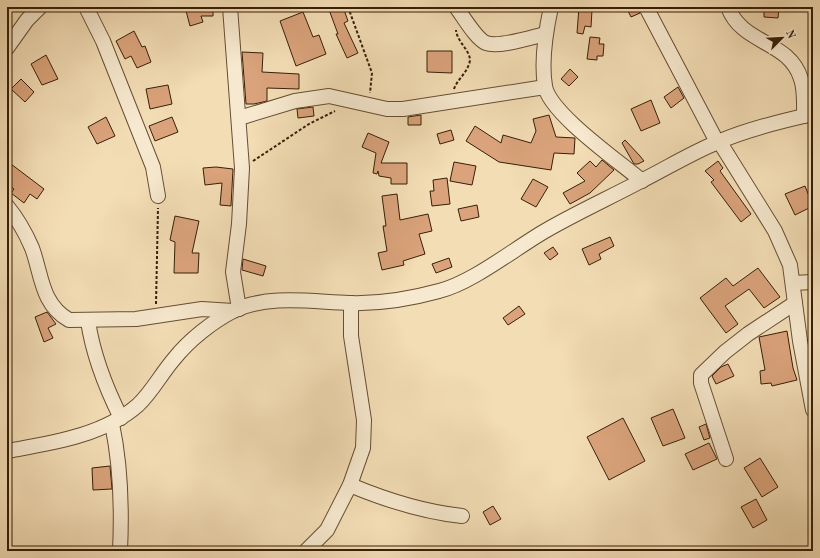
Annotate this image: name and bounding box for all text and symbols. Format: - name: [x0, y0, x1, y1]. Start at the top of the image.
- north arrow: [762, 18, 802, 58]
- text: N: [783, 28, 797, 41]

